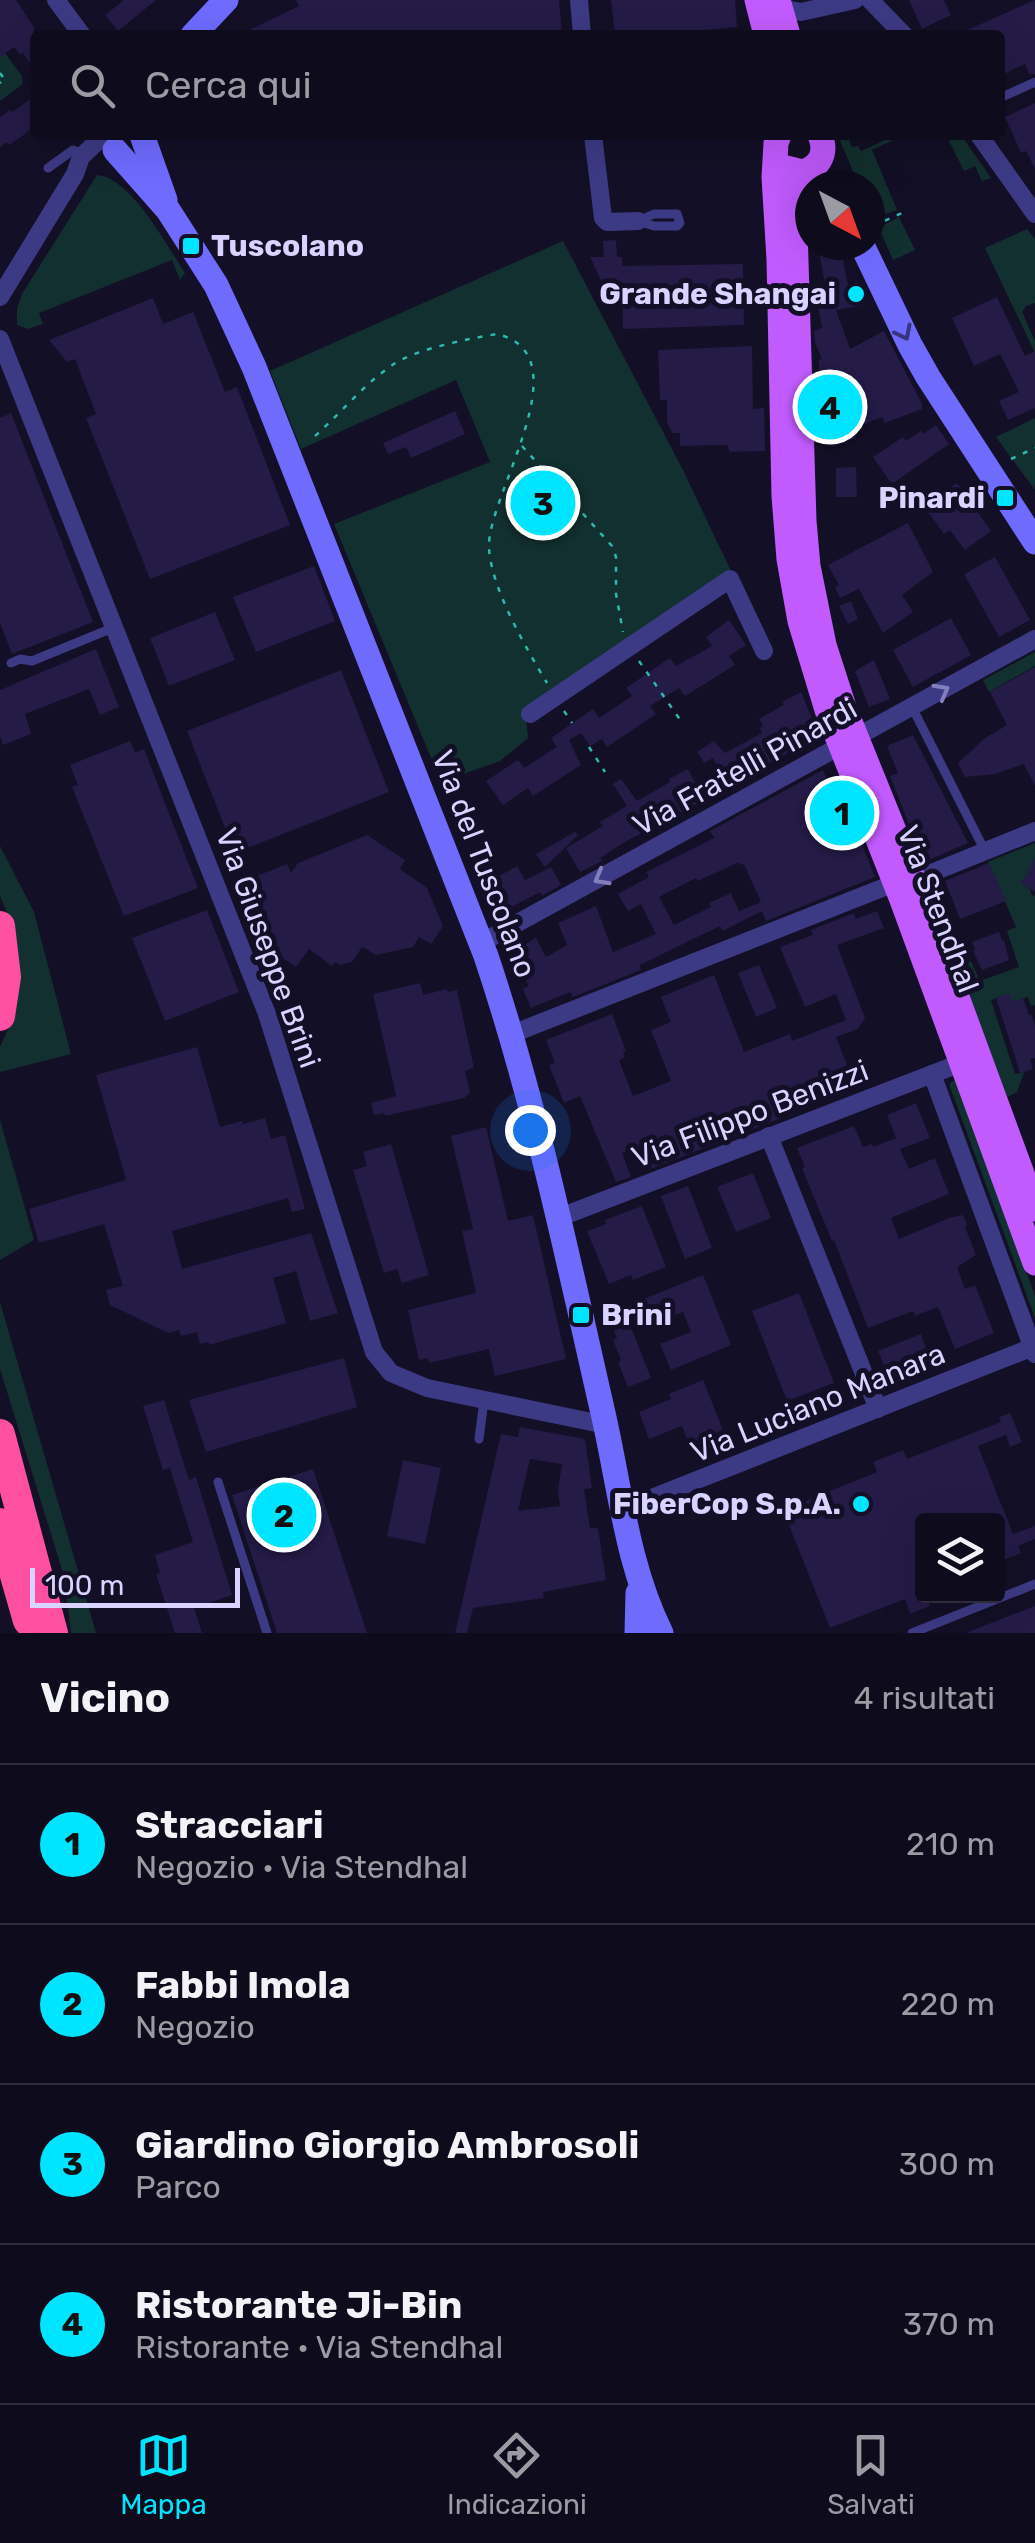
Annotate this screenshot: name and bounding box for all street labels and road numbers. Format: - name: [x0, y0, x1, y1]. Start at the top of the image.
- street label: Via Fratelli Pinardi: [627, 691, 863, 843]
- street label: Via del Tuscolano: [424, 745, 544, 983]
- street label: Via Stendhal: [890, 820, 986, 998]
- street label: Via Giuseppe Brini: [208, 823, 328, 1073]
- street label: Via Filippo Benizzi: [627, 1052, 873, 1176]
- street label: Via Luciano Manara: [686, 1336, 950, 1470]

